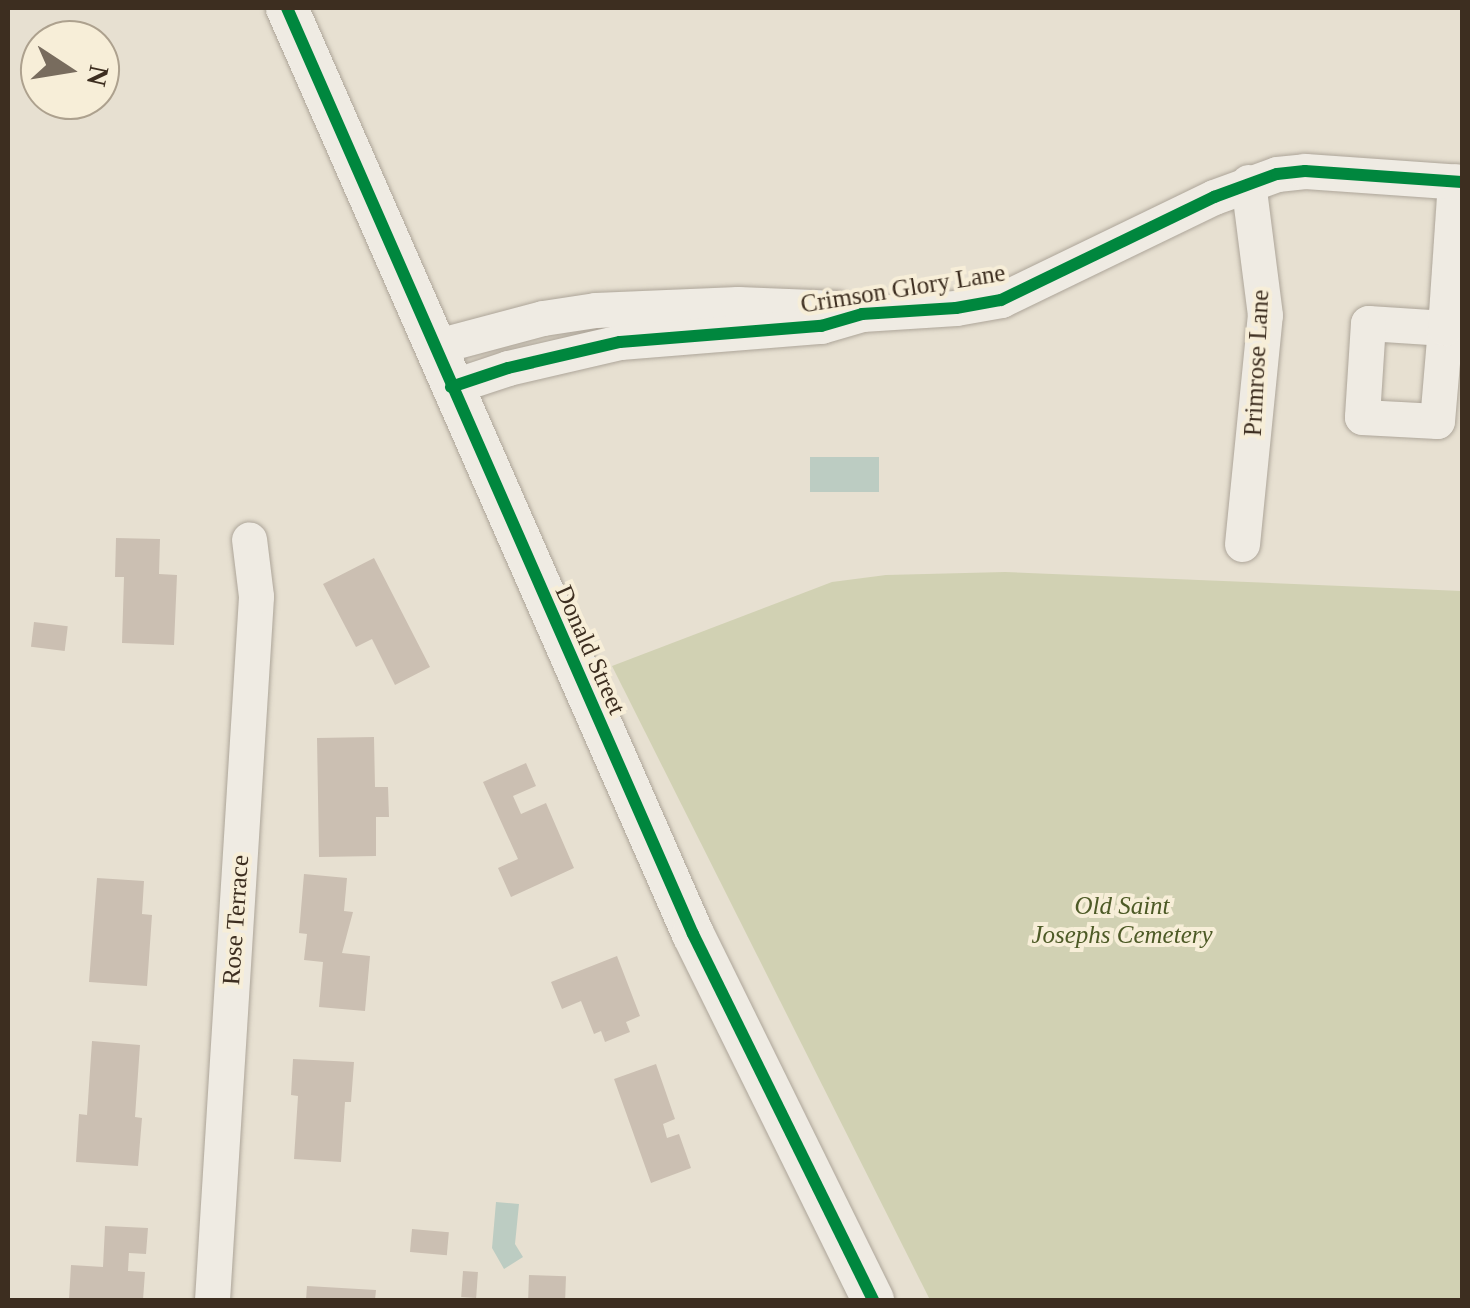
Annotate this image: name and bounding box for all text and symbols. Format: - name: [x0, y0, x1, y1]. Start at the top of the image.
- north arrow: [20, 20, 120, 120]
- text: N: [81, 63, 115, 89]
- street label: Crimson Glory Lane: [798, 258, 1008, 320]
- street label: Primrose Lane: [1238, 289, 1276, 437]
- street label: Donald Street: [548, 581, 632, 719]
- street label: Rose Terrace: [216, 854, 256, 986]
- park label: Old Saint Josephs Cemetery: [1031, 892, 1213, 951]

